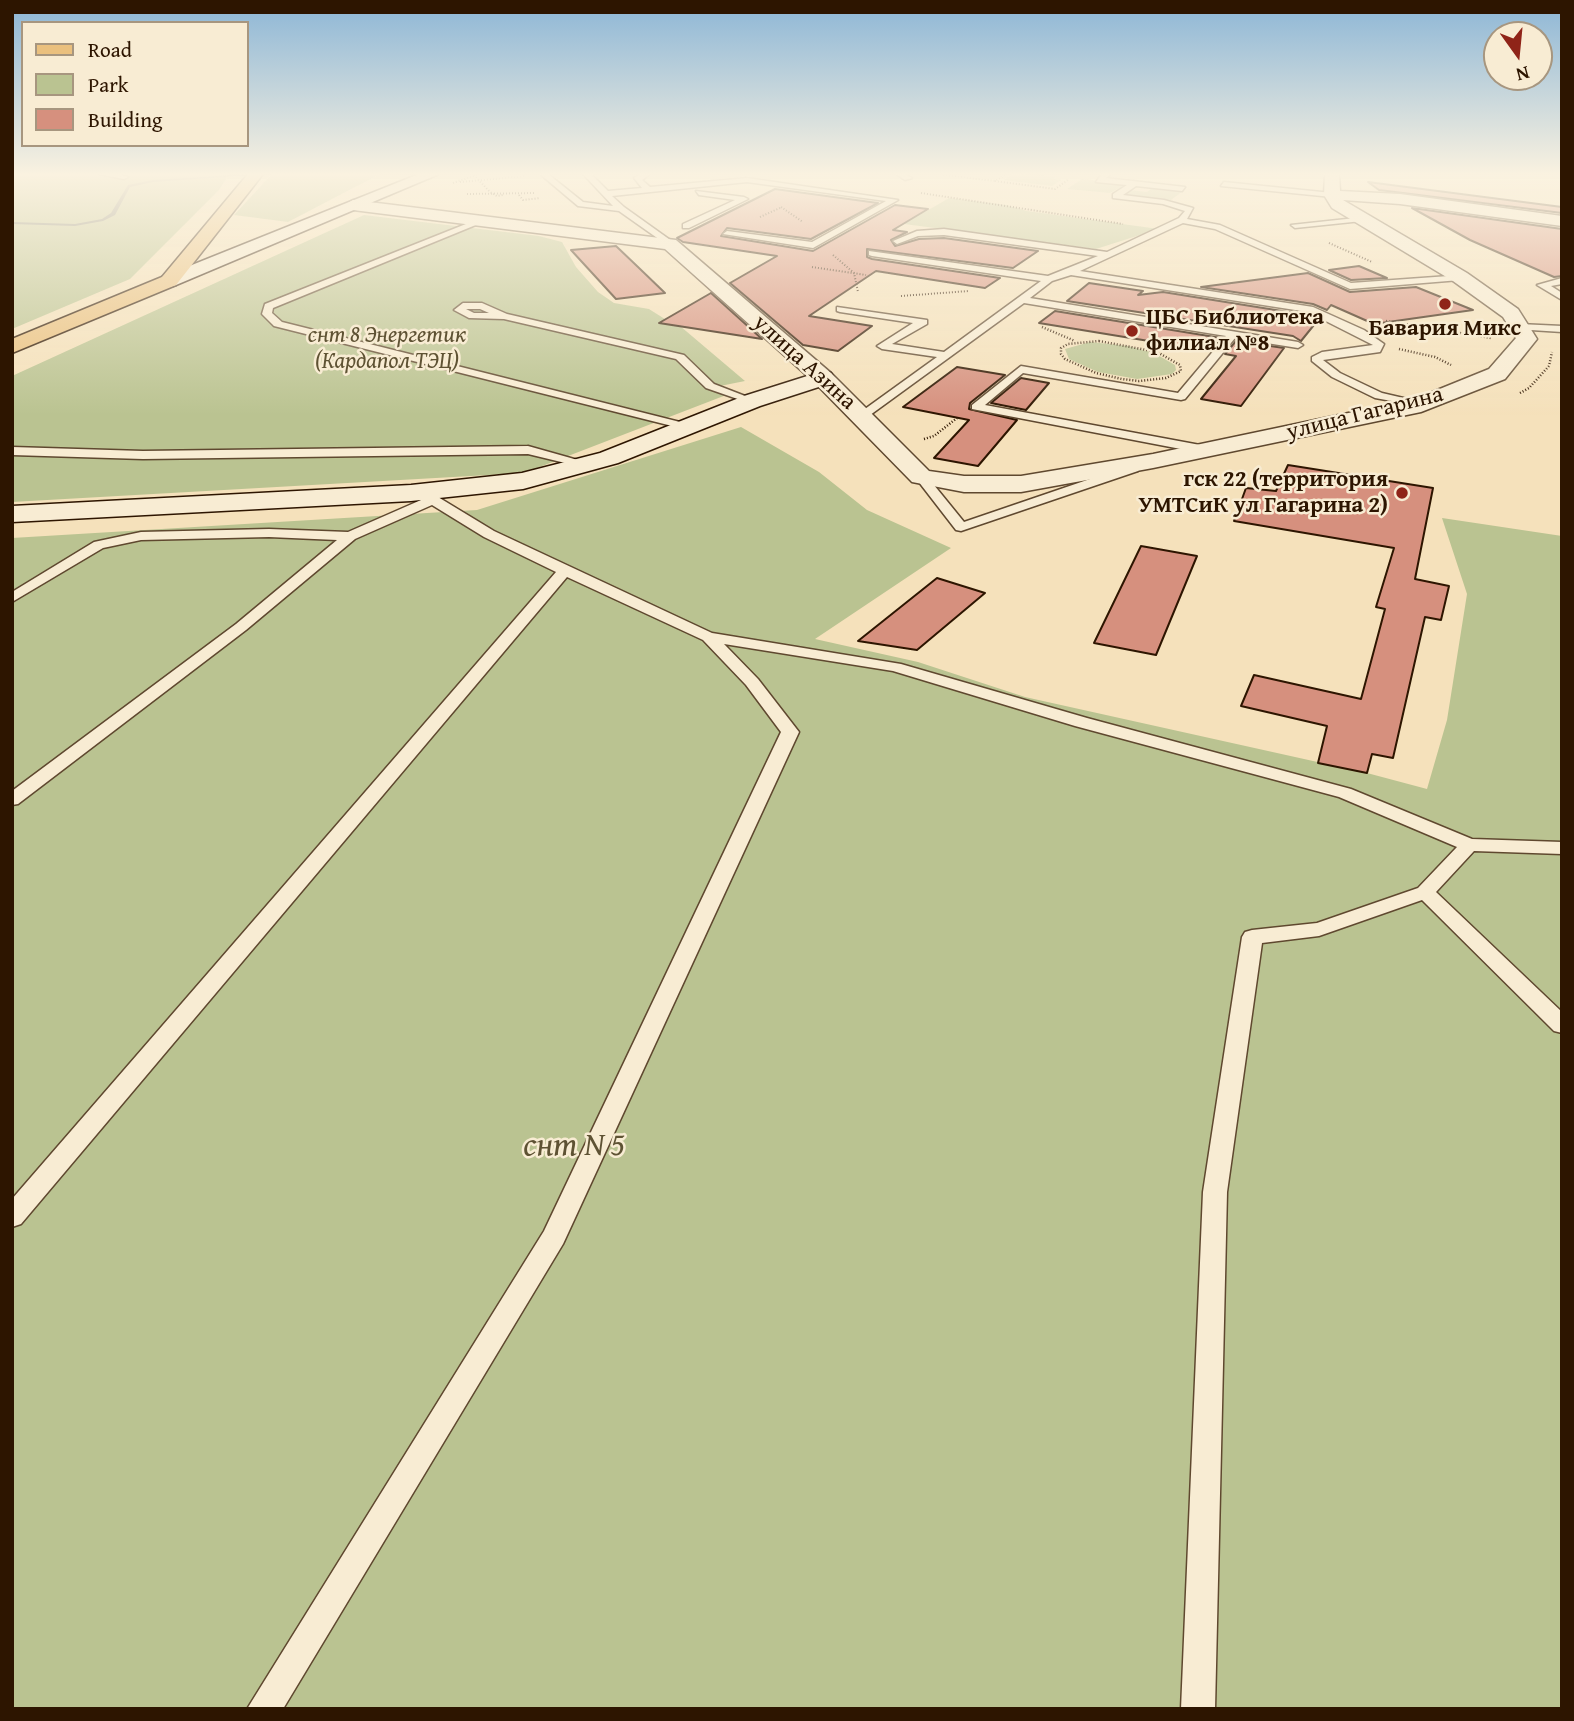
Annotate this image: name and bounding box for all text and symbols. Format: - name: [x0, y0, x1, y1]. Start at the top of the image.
- legend: [21, 21, 248, 147]
- north arrow: [1483, 21, 1553, 91]
- text: Road: [88, 34, 132, 65]
- text: N: [1513, 59, 1533, 90]
- text: Park: [88, 69, 129, 100]
- text: Building: [88, 104, 162, 135]
- marker: Бавария Микс: [1437, 296, 1453, 312]
- place label: ЦБС Библиотека филиал №8: [1146, 304, 1324, 358]
- street label: улица Азина: [747, 310, 861, 416]
- place label: Бавария Микс: [1369, 315, 1521, 343]
- park label: снт 8 Энергетик (Кардапол ТЭЦ): [308, 322, 466, 376]
- marker: ЦБС Библиотека филиал №8: [1124, 323, 1140, 339]
- street label: улица Гагарина: [1284, 381, 1446, 447]
- place label: гск 22 (территория УМТСиК ул Гагарина 2): [1138, 466, 1388, 520]
- marker: гск 22 (территория УМТСиК ул Гагарина 2): [1394, 485, 1410, 501]
- park label: снт N 5: [523, 1127, 625, 1167]

